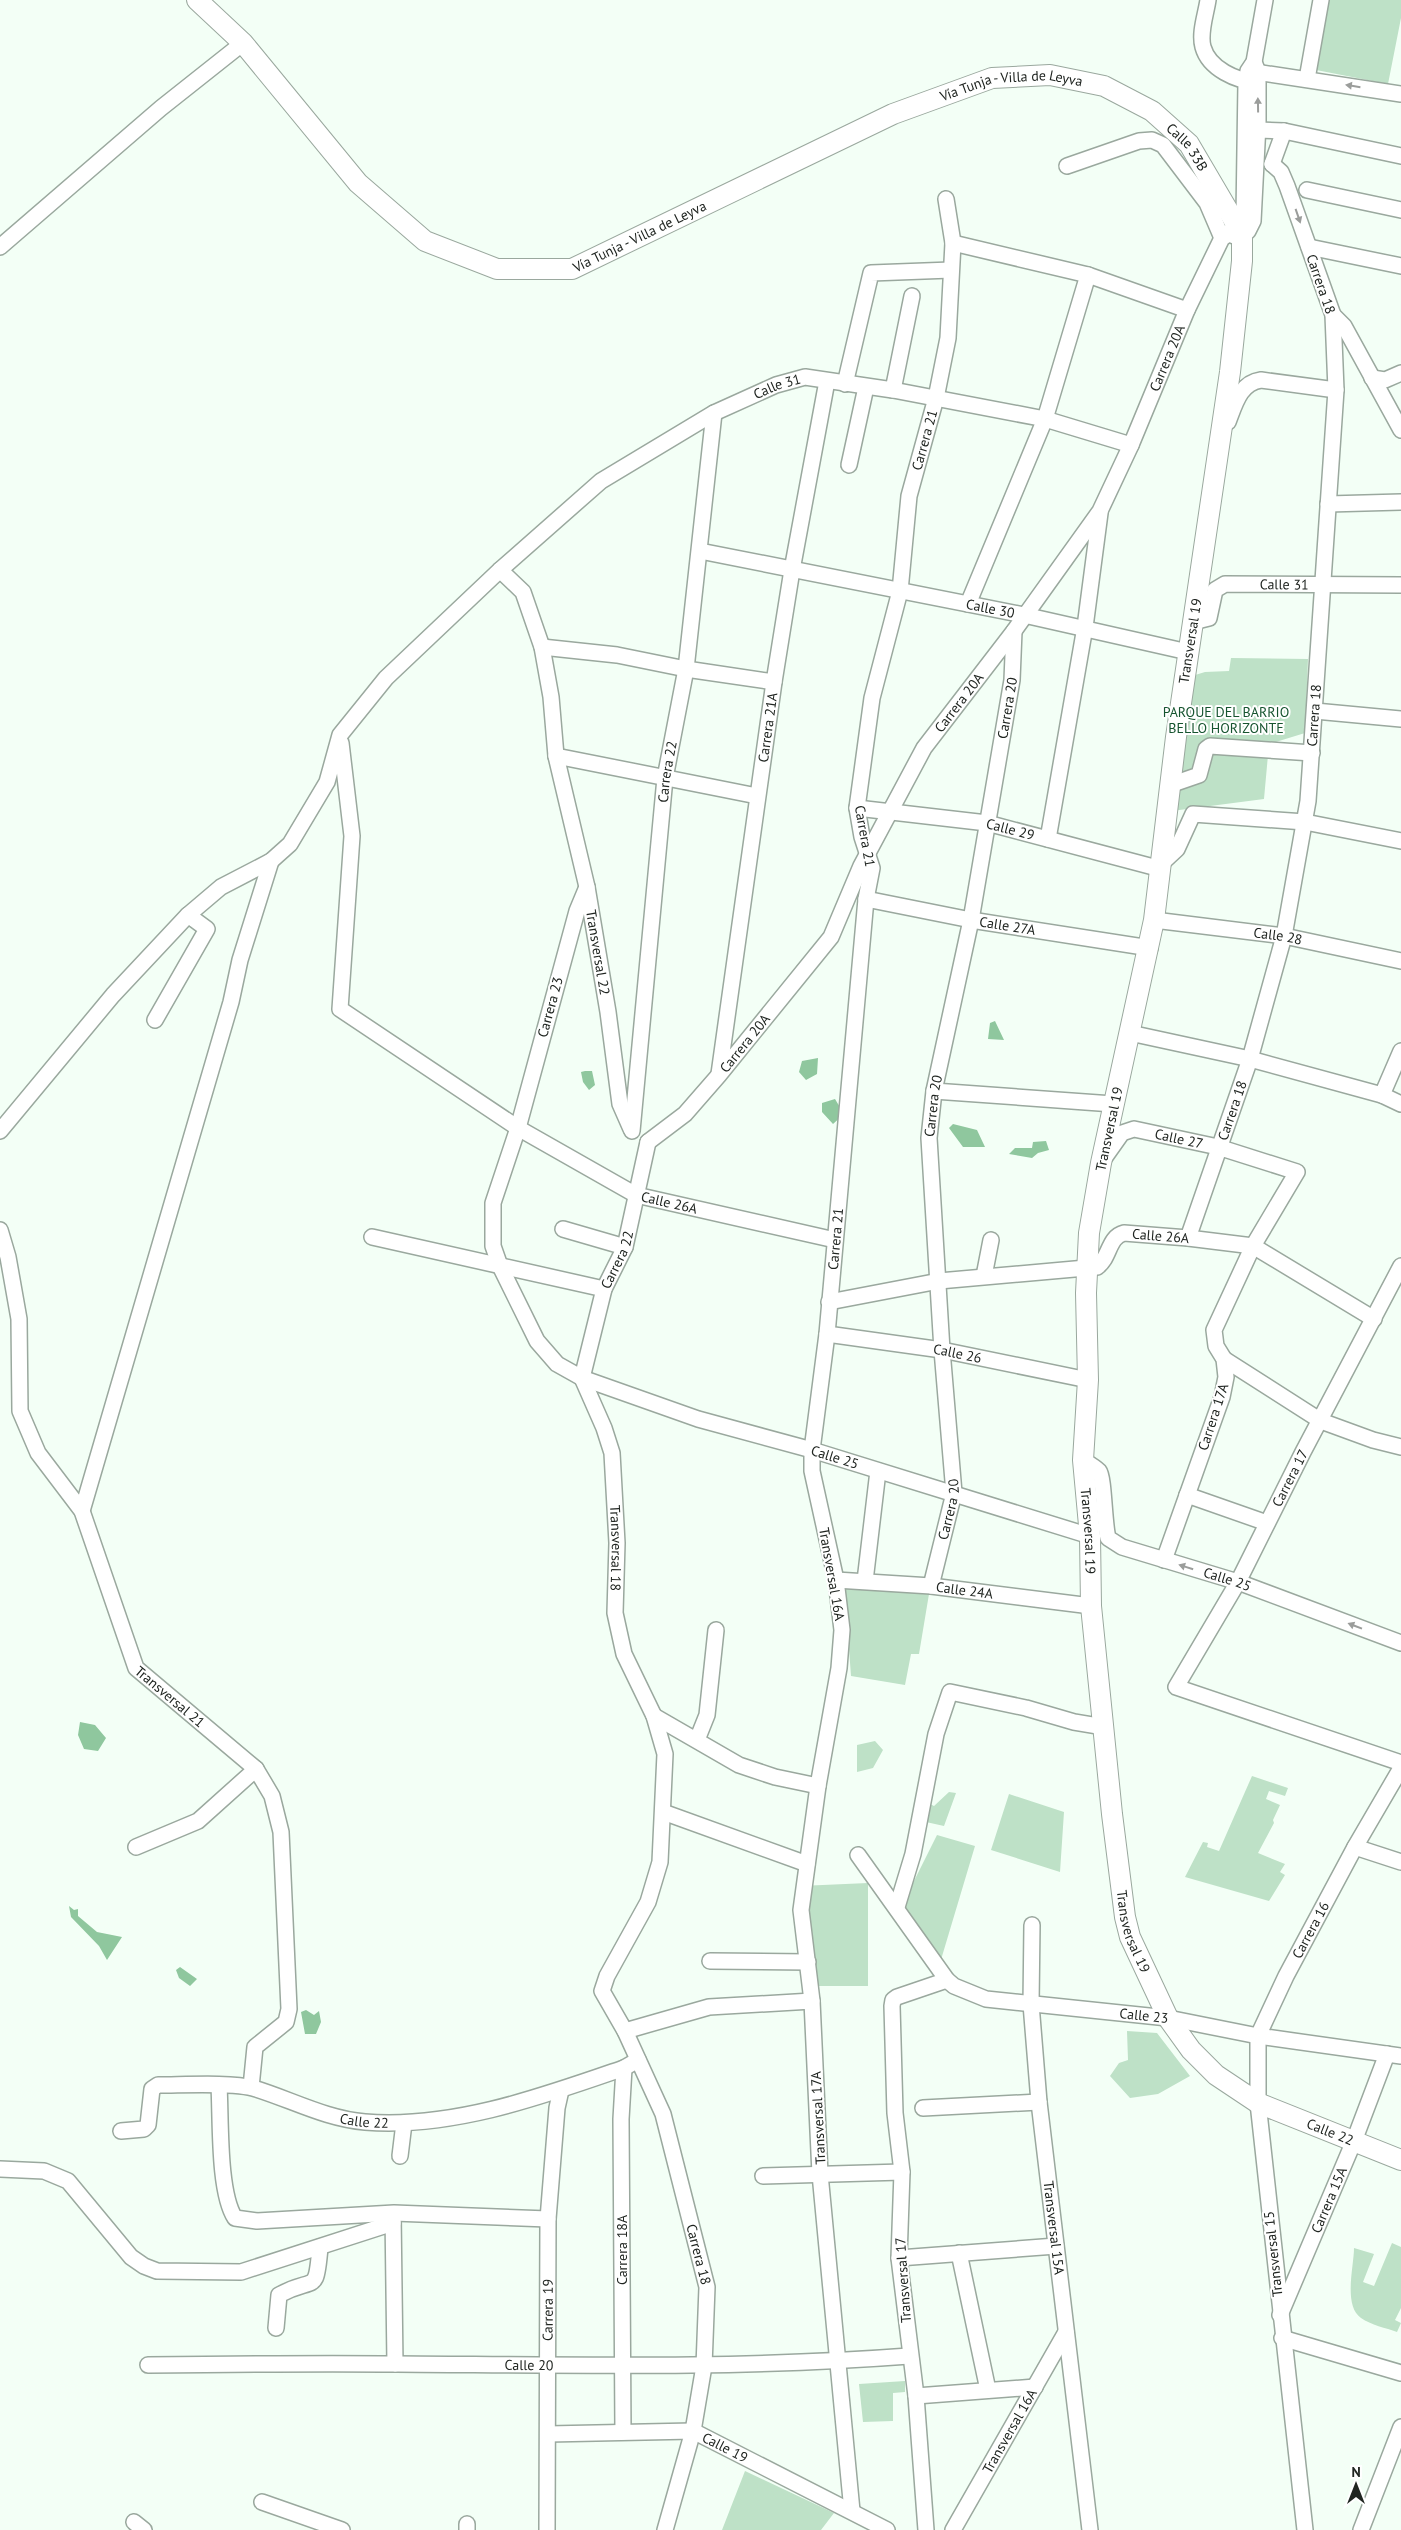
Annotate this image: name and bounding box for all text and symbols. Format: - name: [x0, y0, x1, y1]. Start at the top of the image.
- street label: Vía Tunja - Villa de Leyva: [936, 66, 1084, 106]
- one-way arrow: [1344, 82, 1360, 90]
- one-way arrow: [1254, 97, 1262, 113]
- street label: Calle 33B: [1163, 119, 1212, 174]
- street label: Vía Tunja - Villa de Leyva: [569, 197, 709, 277]
- one-way arrow: [1295, 209, 1302, 224]
- street label: Carrera 18: [1302, 252, 1340, 316]
- street label: Carrera 20A: [1145, 321, 1189, 394]
- street label: Calle 31: [751, 370, 803, 403]
- street label: Carrera 21: [908, 408, 941, 472]
- street label: Calle 31: [1260, 575, 1309, 593]
- street label: Calle 30: [965, 595, 1017, 622]
- street label: Transversal 19: [1174, 597, 1206, 685]
- street label: Carrera 20A: [930, 669, 988, 736]
- street label: Carrera 20: [993, 676, 1021, 740]
- street label: Carrera 18: [1303, 684, 1325, 747]
- street label: Carrera 21A: [754, 691, 782, 763]
- park label: PARQUE DEL BARRIO BELLO HORIZONTE: [1163, 703, 1289, 737]
- street label: Carrera 22: [654, 739, 681, 803]
- street label: Carrera 21: [851, 804, 879, 868]
- street label: Calle 29: [984, 814, 1036, 844]
- street label: Transversal 22: [582, 908, 614, 996]
- street label: Calle 27A: [978, 912, 1038, 939]
- street label: Calle 28: [1253, 923, 1304, 949]
- street label: Carrera 23: [533, 975, 567, 1039]
- street label: Carrera 20A: [716, 1010, 774, 1076]
- street label: Carrera 20: [920, 1073, 946, 1138]
- street label: Carrera 18: [1214, 1078, 1251, 1143]
- street label: Transversal 19: [1091, 1085, 1127, 1173]
- street label: Calle 27: [1153, 1125, 1205, 1153]
- street label: Calle 26A: [639, 1187, 700, 1218]
- street label: Carrera 21: [824, 1207, 847, 1271]
- street label: Calle 26A: [1131, 1225, 1191, 1247]
- street label: Carrera 22: [597, 1229, 637, 1292]
- street label: Calle 26: [932, 1340, 983, 1367]
- street label: Carrera 17A: [1194, 1380, 1233, 1453]
- street label: Calle 25: [809, 1441, 861, 1473]
- street label: Carrera 17: [1268, 1446, 1312, 1510]
- street label: Carrera 20: [934, 1478, 963, 1542]
- street label: Transversal 19: [1077, 1487, 1100, 1574]
- street label: Transversal 18: [606, 1504, 626, 1591]
- street label: Transversal 16A: [815, 1526, 849, 1623]
- one-way arrow: [1178, 1562, 1193, 1570]
- street label: Calle 25: [1201, 1563, 1254, 1595]
- street label: Calle 24A: [935, 1578, 995, 1603]
- one-way arrow: [1348, 1622, 1363, 1629]
- street label: Transversal 21: [131, 1662, 209, 1731]
- street label: Transversal 19: [1113, 1889, 1154, 1976]
- street label: Carrera 16: [1288, 1898, 1333, 1962]
- street label: Calle 23: [1119, 2004, 1169, 2027]
- street label: Transversal 17A: [807, 2070, 829, 2165]
- street label: Calle 22: [338, 2109, 389, 2132]
- street label: Calle 22: [1304, 2114, 1356, 2149]
- street label: Carrera 15A: [1307, 2163, 1351, 2236]
- street label: Transversal 15A: [1039, 2180, 1069, 2276]
- street label: Transversal 15: [1260, 2210, 1286, 2298]
- street label: Carrera 18A: [613, 2214, 631, 2285]
- street label: Carrera 18: [682, 2222, 715, 2287]
- street label: Transversal 17: [891, 2237, 915, 2323]
- street label: Carrera 19: [539, 2279, 557, 2341]
- street label: Calle 20: [504, 2356, 554, 2374]
- street label: Transversal 16A: [978, 2385, 1041, 2476]
- street label: Calle 19: [699, 2428, 751, 2467]
- north arrow: [1331, 2460, 1381, 2510]
- text: N: [1351, 2463, 1361, 2481]

